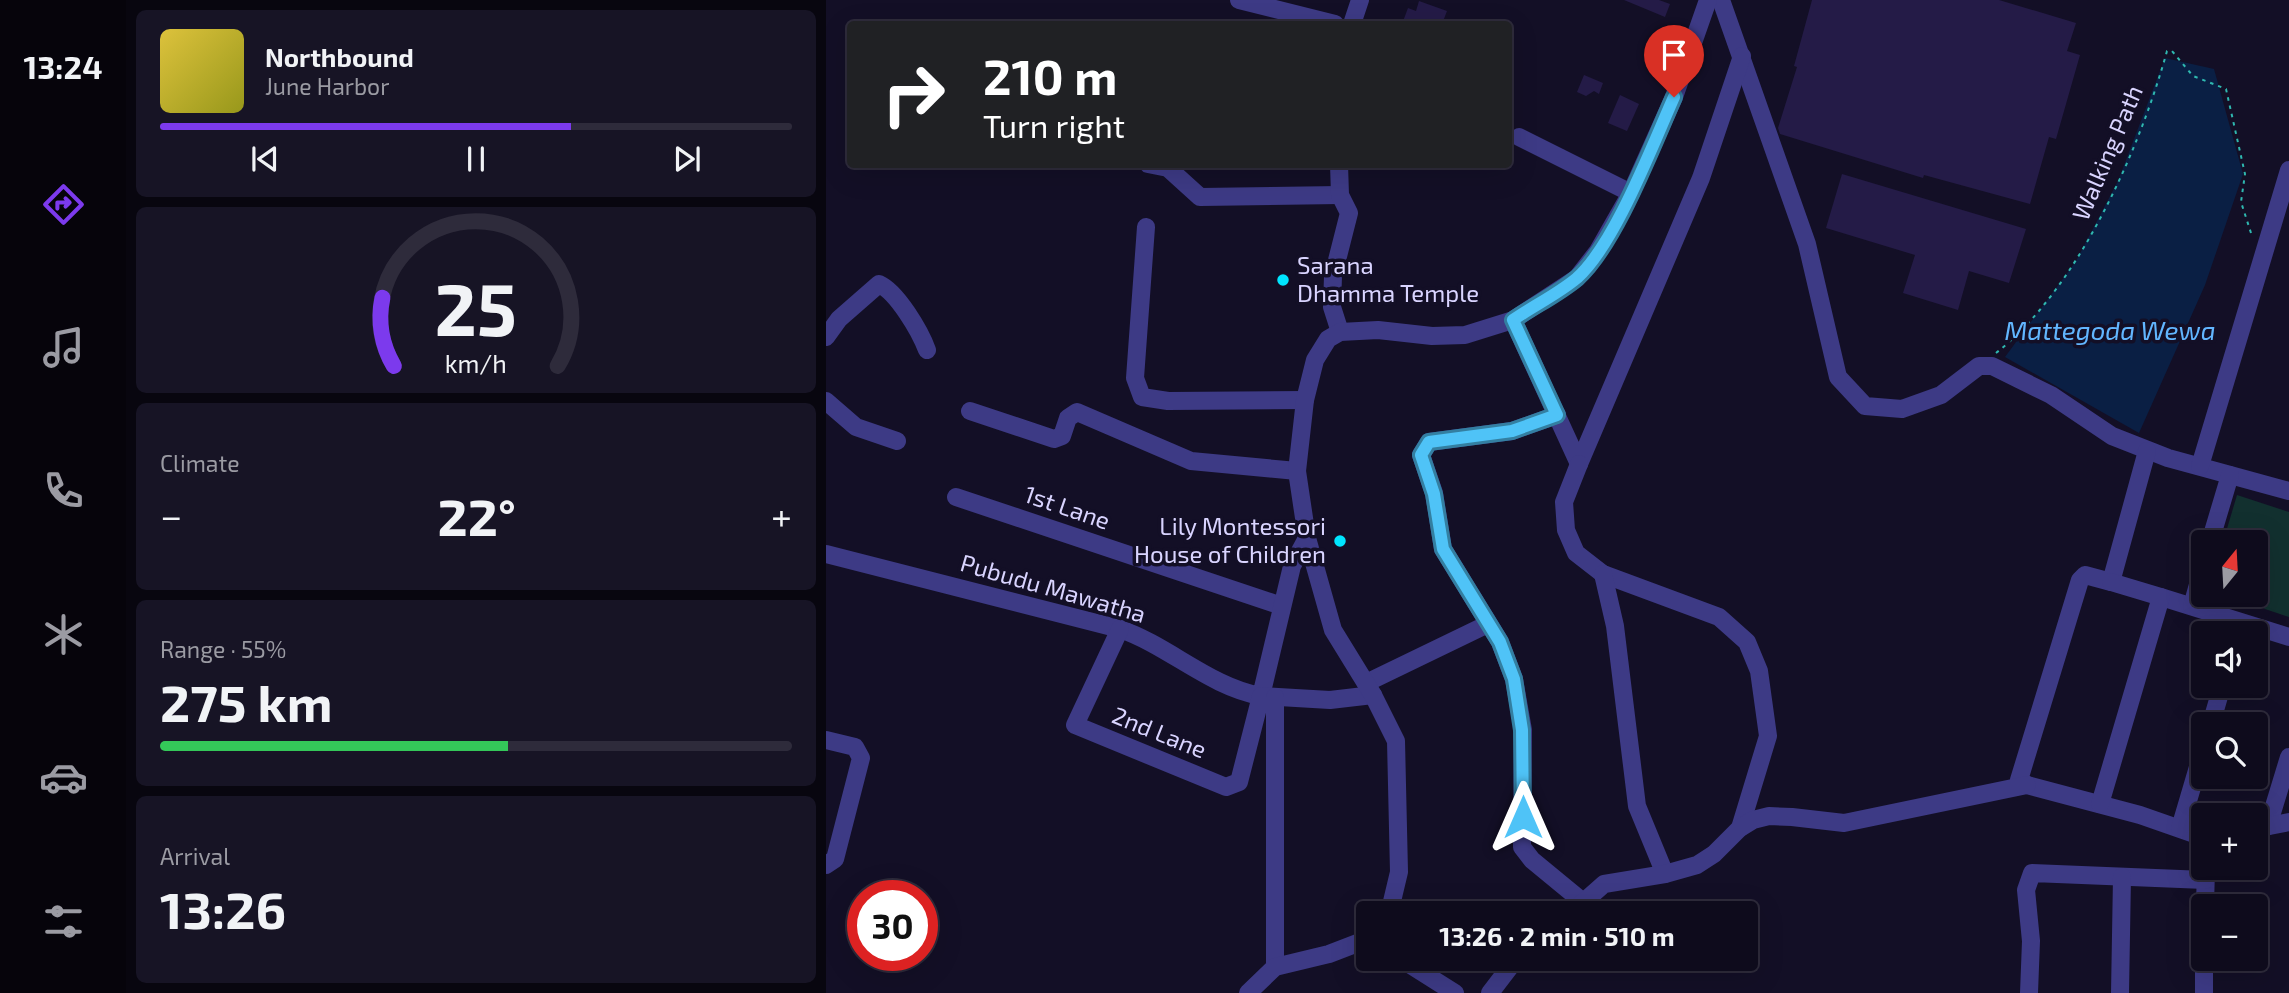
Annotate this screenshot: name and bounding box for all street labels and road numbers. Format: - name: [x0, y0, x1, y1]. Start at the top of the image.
- street label: Walking Path: [2065, 80, 2148, 224]
- street label: 1st Lane: [1021, 478, 1114, 535]
- street label: Pubudu Mawatha: [957, 547, 1149, 628]
- street label: 2nd Lane: [1108, 700, 1211, 764]

